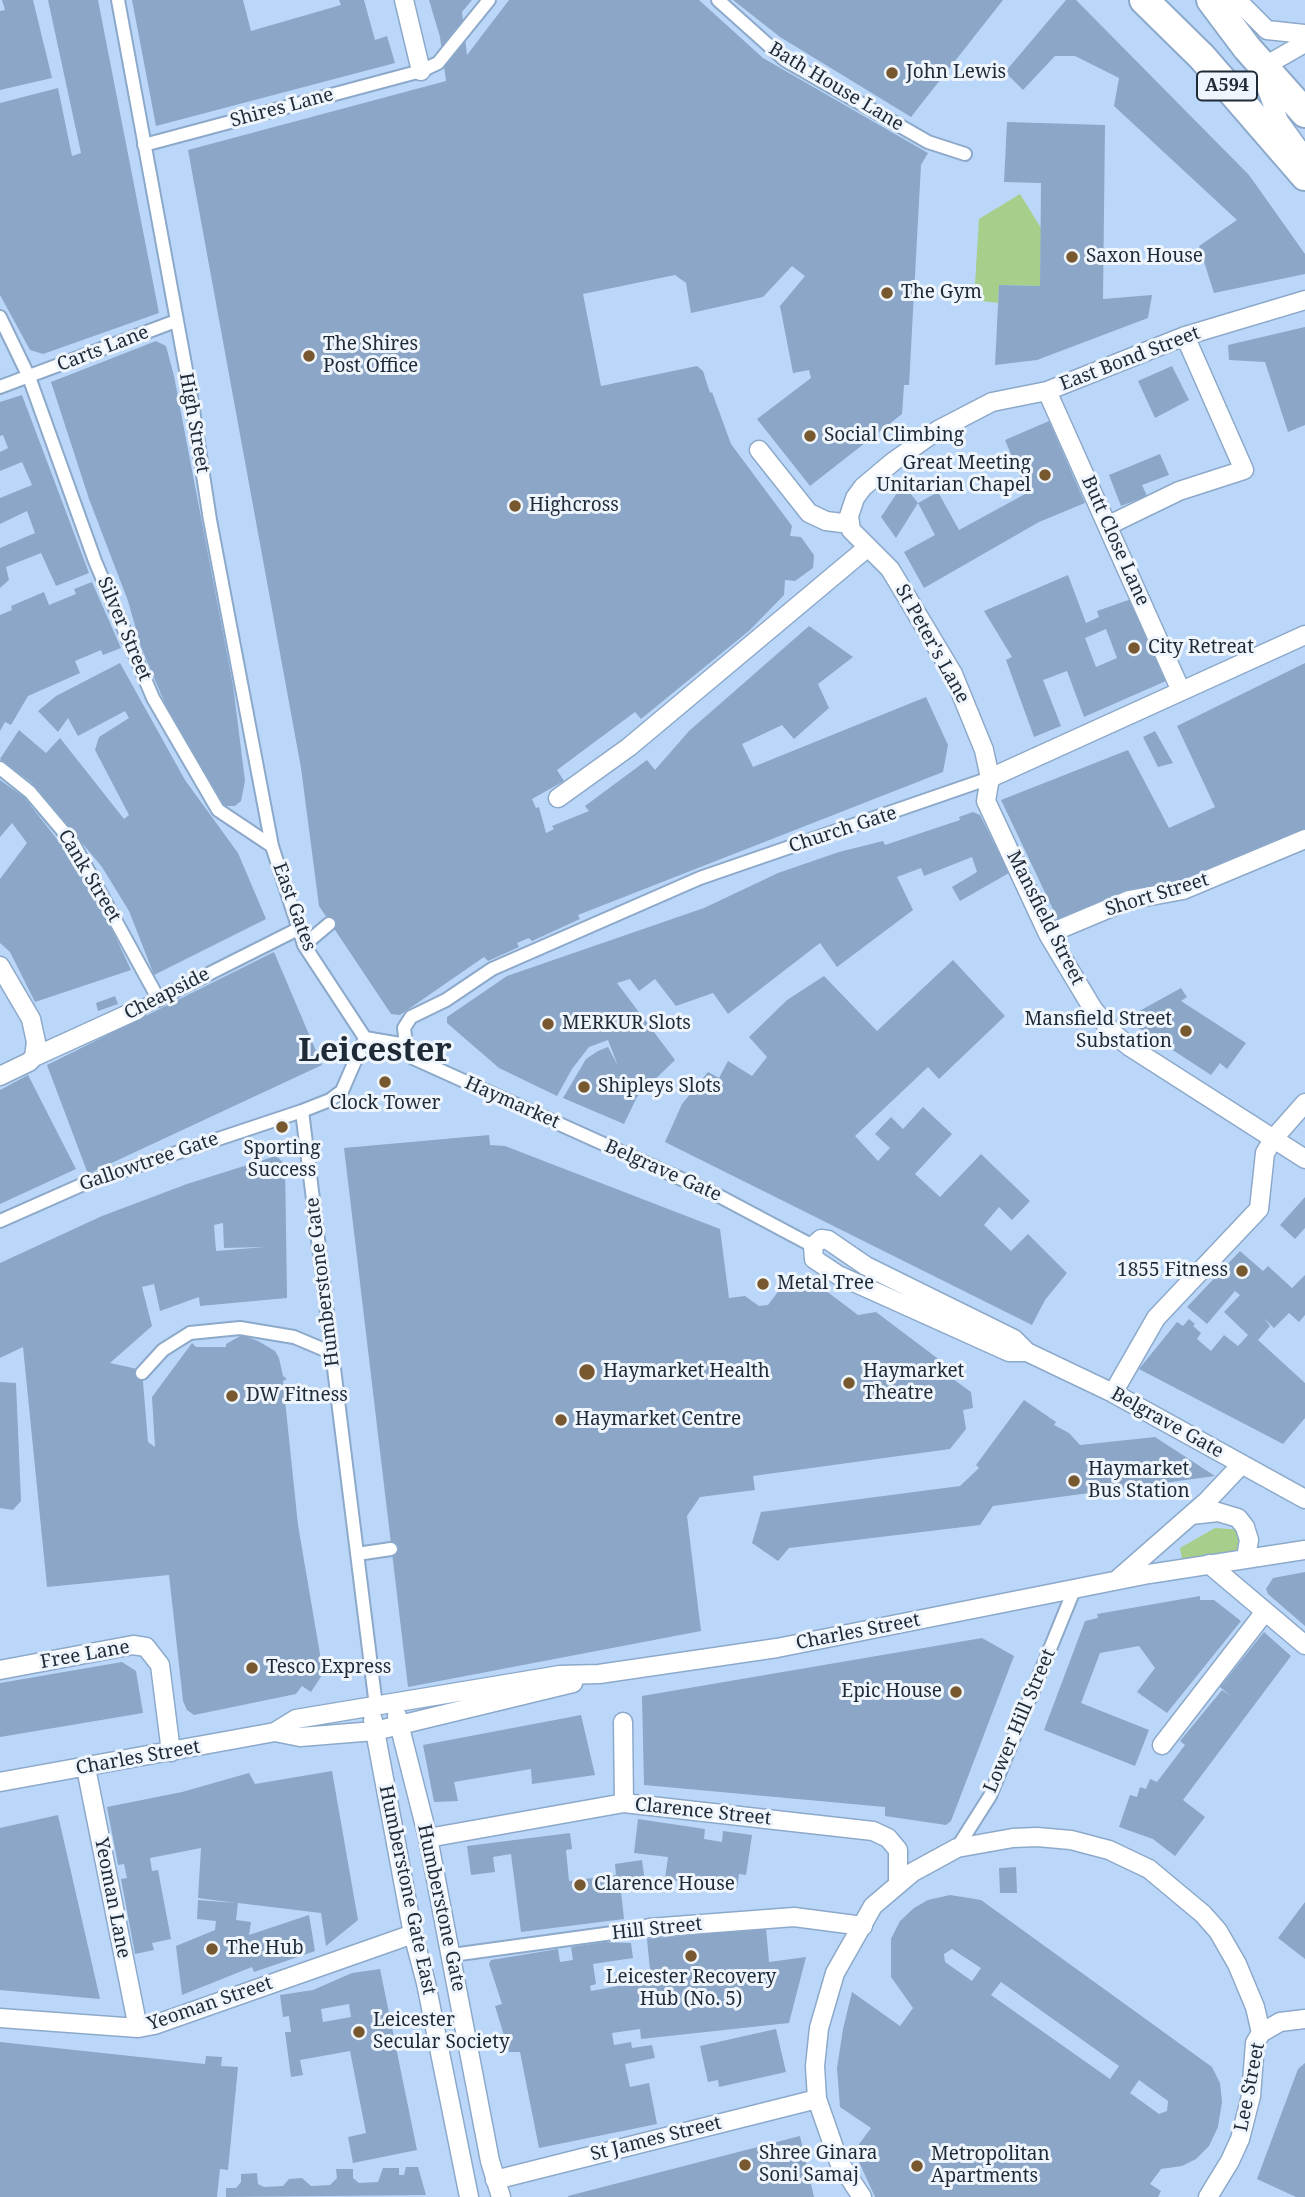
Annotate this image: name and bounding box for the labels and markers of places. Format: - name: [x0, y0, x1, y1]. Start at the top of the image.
- place label: John Lewis: [906, 62, 1006, 84]
- marker: John Lewis: [884, 65, 900, 81]
- place label: Saxon House: [1086, 246, 1203, 268]
- marker: Saxon House: [1064, 249, 1080, 265]
- place label: The Gym: [901, 282, 982, 304]
- marker: The Gym: [879, 285, 895, 301]
- place label: The Shires Post Office: [323, 334, 418, 378]
- marker: The Shires Post Office: [301, 348, 317, 364]
- place label: Social Climbing: [824, 425, 964, 447]
- marker: Social Climbing: [802, 428, 818, 444]
- place label: Great Meeting Unitarian Chapel: [877, 453, 1031, 497]
- marker: Great Meeting Unitarian Chapel: [1037, 467, 1053, 483]
- place label: Highcross: [529, 495, 619, 517]
- marker: Highcross: [507, 498, 523, 514]
- place label: City Retreat: [1148, 637, 1254, 659]
- marker: City Retreat: [1126, 640, 1142, 656]
- place label: Mansfield Street Substation: [1024, 1009, 1172, 1053]
- place label: MERKUR Slots: [562, 1013, 691, 1035]
- marker: MERKUR Slots: [540, 1016, 556, 1032]
- marker: Mansfield Street Substation: [1178, 1023, 1194, 1039]
- marker: Clock Tower: [377, 1074, 393, 1090]
- place label: Shipleys Slots: [598, 1076, 721, 1098]
- marker: Shipleys Slots: [576, 1079, 592, 1095]
- place label: Clock Tower: [329, 1093, 441, 1115]
- marker: Sporting Success: [274, 1119, 290, 1135]
- place label: Sporting Success: [243, 1138, 321, 1182]
- place label: 1855 Fitness: [1117, 1260, 1228, 1282]
- marker: 1855 Fitness: [1234, 1263, 1250, 1279]
- place label: Metal Tree: [777, 1273, 874, 1295]
- marker: Metal Tree: [755, 1276, 771, 1292]
- place label: Haymarket Health: [603, 1361, 770, 1383]
- place label: Haymarket Theatre: [863, 1361, 964, 1405]
- marker: Haymarket Health: [577, 1362, 597, 1382]
- marker: Haymarket Theatre: [841, 1375, 857, 1391]
- place label: DW Fitness: [246, 1385, 348, 1407]
- marker: DW Fitness: [224, 1388, 240, 1404]
- place label: Haymarket Centre: [575, 1409, 741, 1431]
- marker: Haymarket Centre: [553, 1412, 569, 1428]
- place label: Haymarket Bus Station: [1088, 1459, 1190, 1503]
- marker: Haymarket Bus Station: [1066, 1473, 1082, 1489]
- place label: Tesco Express: [266, 1657, 391, 1679]
- marker: Tesco Express: [244, 1660, 260, 1676]
- place label: Epic House: [841, 1681, 942, 1703]
- marker: Epic House: [948, 1684, 964, 1700]
- place label: Clarence House: [594, 1874, 735, 1896]
- marker: Clarence House: [572, 1877, 588, 1893]
- place label: The Hub: [226, 1938, 304, 1960]
- marker: The Hub: [204, 1941, 220, 1957]
- marker: Leicester Recovery Hub (No. 5): [683, 1948, 699, 1964]
- place label: Leicester Recovery Hub (No. 5): [606, 1967, 776, 2011]
- place label: Leicester Secular Society: [373, 2010, 510, 2054]
- marker: Leicester Secular Society: [351, 2024, 367, 2040]
- place label: Shree Ginara Soni Samaj: [759, 2143, 877, 2187]
- place label: Metropolitan Apartments: [931, 2144, 1050, 2188]
- marker: Shree Ginara Soni Samaj: [737, 2157, 753, 2173]
- marker: Metropolitan Apartments: [909, 2158, 925, 2174]

